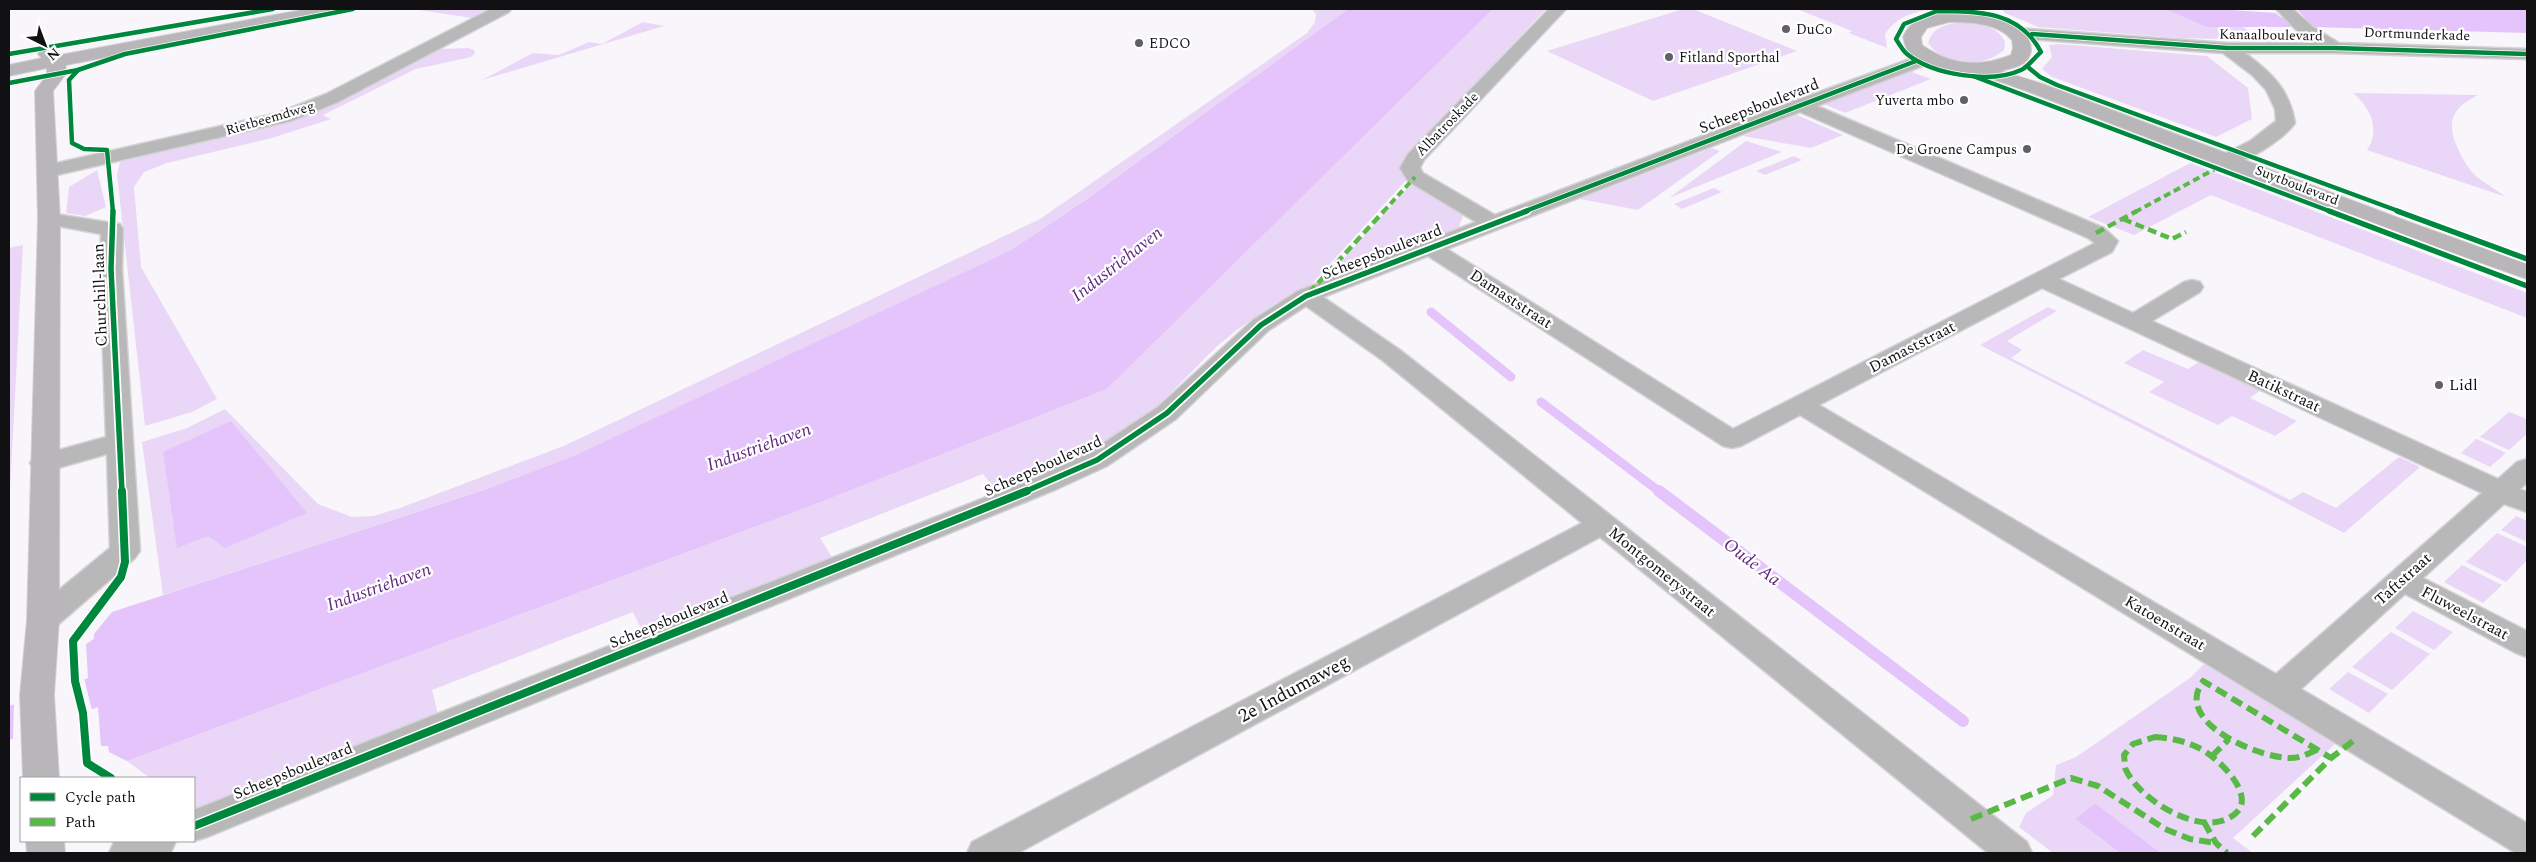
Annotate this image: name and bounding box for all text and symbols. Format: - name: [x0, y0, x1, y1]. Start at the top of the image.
- place label: DuCo: [1796, 19, 1832, 40]
- north arrow: [20, 20, 70, 70]
- street label: Dortmunderkade: [2364, 22, 2471, 46]
- marker: DuCo: [1780, 23, 1792, 35]
- street label: Kanaalboulevard: [2219, 24, 2323, 46]
- place label: EDCO: [1149, 33, 1191, 54]
- marker: EDCO: [1133, 37, 1145, 49]
- text: N: [42, 43, 65, 66]
- place label: Fitland Sporthal: [1679, 47, 1780, 68]
- marker: Fitland Sporthal: [1663, 51, 1675, 63]
- street label: Scheepsboulevard: [1695, 72, 1823, 140]
- street label: Albatroskade: [1411, 87, 1483, 161]
- place label: Yuverta mbo: [1875, 90, 1954, 111]
- marker: Yuverta mbo: [1958, 94, 1970, 106]
- street label: Rietbeemdweg: [223, 95, 317, 141]
- place label: De Groene Campus: [1896, 139, 2017, 160]
- marker: De Groene Campus: [2021, 143, 2033, 155]
- street label: Suytboulevard: [2252, 159, 2342, 211]
- street label: Scheepsboulevard: [1318, 218, 1446, 286]
- water label: Industriehaven: [1066, 219, 1169, 308]
- street label: Churchill-laan: [86, 243, 114, 347]
- street label: Damaststraat: [1465, 263, 1557, 335]
- street label: Damaststraat: [1864, 315, 1960, 379]
- street label: Batikstraat: [2244, 364, 2325, 419]
- place label: Lidl: [2449, 373, 2478, 397]
- marker: Lidl: [2433, 379, 2445, 391]
- water label: Industriehaven: [703, 415, 815, 478]
- street label: Scheepsboulevard: [980, 429, 1106, 503]
- street label: Montgomerystraat: [1603, 521, 1721, 623]
- water label: Oude Aa: [1718, 531, 1786, 593]
- street label: Taftstraat: [2369, 547, 2437, 611]
- water label: Industriehaven: [323, 555, 435, 618]
- street label: Fluweelstraat: [2417, 580, 2513, 646]
- street label: Scheepsboulevard: [606, 585, 732, 655]
- street label: Katoenstraat: [2120, 589, 2210, 657]
- street label: 2e Indumaweg: [1233, 647, 1355, 731]
- street label: Scheepsboulevard: [230, 736, 356, 806]
- legend: [20, 777, 195, 842]
- text: Cycle path: [65, 786, 136, 809]
- text: Path: [65, 811, 96, 834]

